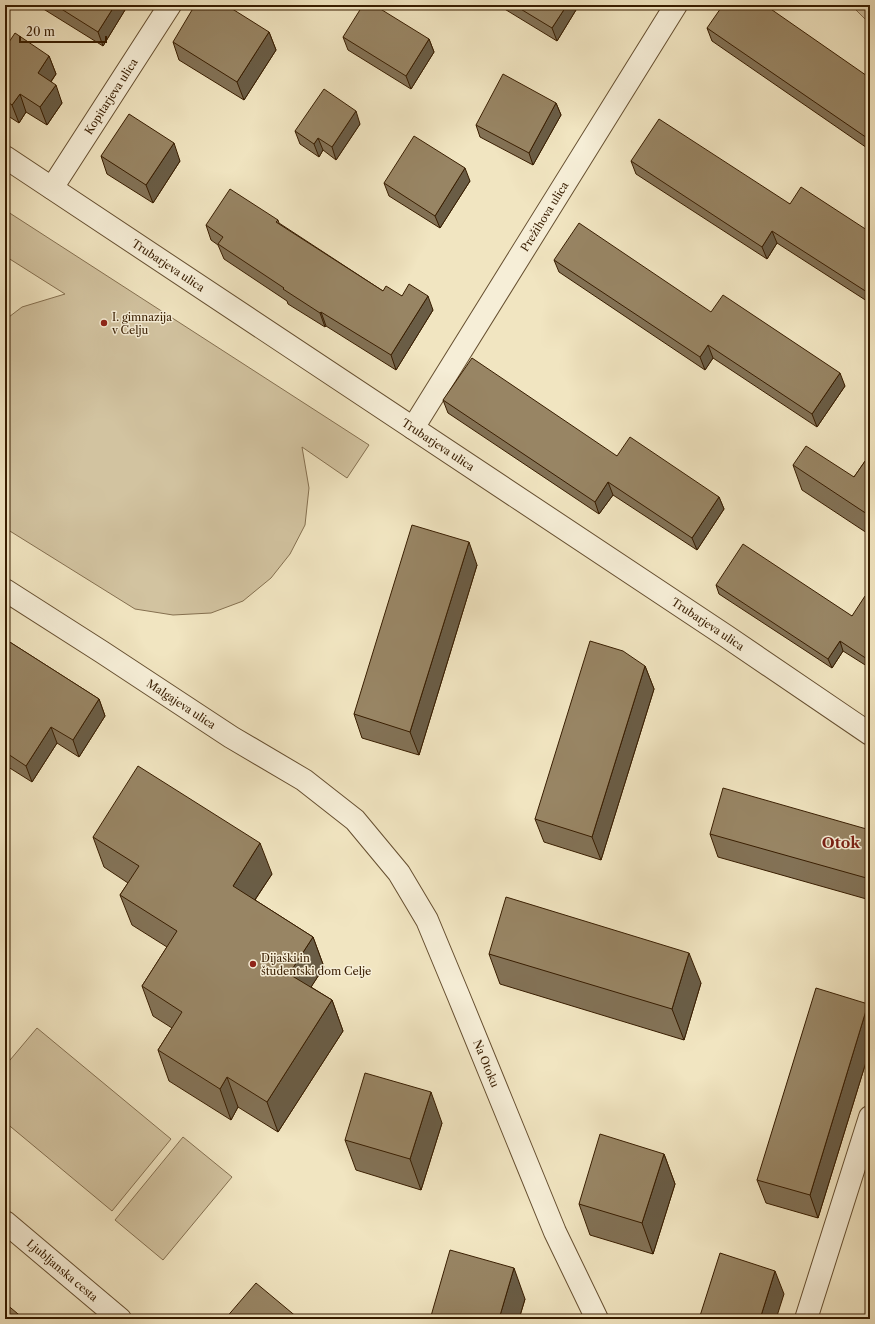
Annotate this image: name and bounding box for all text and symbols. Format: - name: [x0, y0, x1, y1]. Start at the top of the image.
- scale bar: [20, 18, 106, 44]
- text: 20 m: [26, 24, 55, 39]
- street label: Kopitarjeva ulica: [81, 56, 141, 137]
- street label: Prežihova ulica: [518, 179, 572, 254]
- street label: Trubarjeva ulica: [129, 236, 207, 295]
- place label: I. gimnazija v Celju: [111, 310, 172, 337]
- marker: I. gimnazija v Celju: [99, 318, 109, 328]
- street label: Trubarjeva ulica: [399, 416, 477, 474]
- street label: Trubarjeva ulica: [669, 595, 747, 653]
- street label: Malgajeva ulica: [144, 676, 219, 732]
- district label: Otok: [822, 833, 861, 852]
- place label: Dijaški in študentski dom Celje: [261, 951, 371, 978]
- marker: Dijaški in študentski dom Celje: [248, 959, 258, 969]
- street label: Na Otoku: [470, 1038, 502, 1090]
- street label: Ljubljanska cesta: [24, 1236, 101, 1304]

